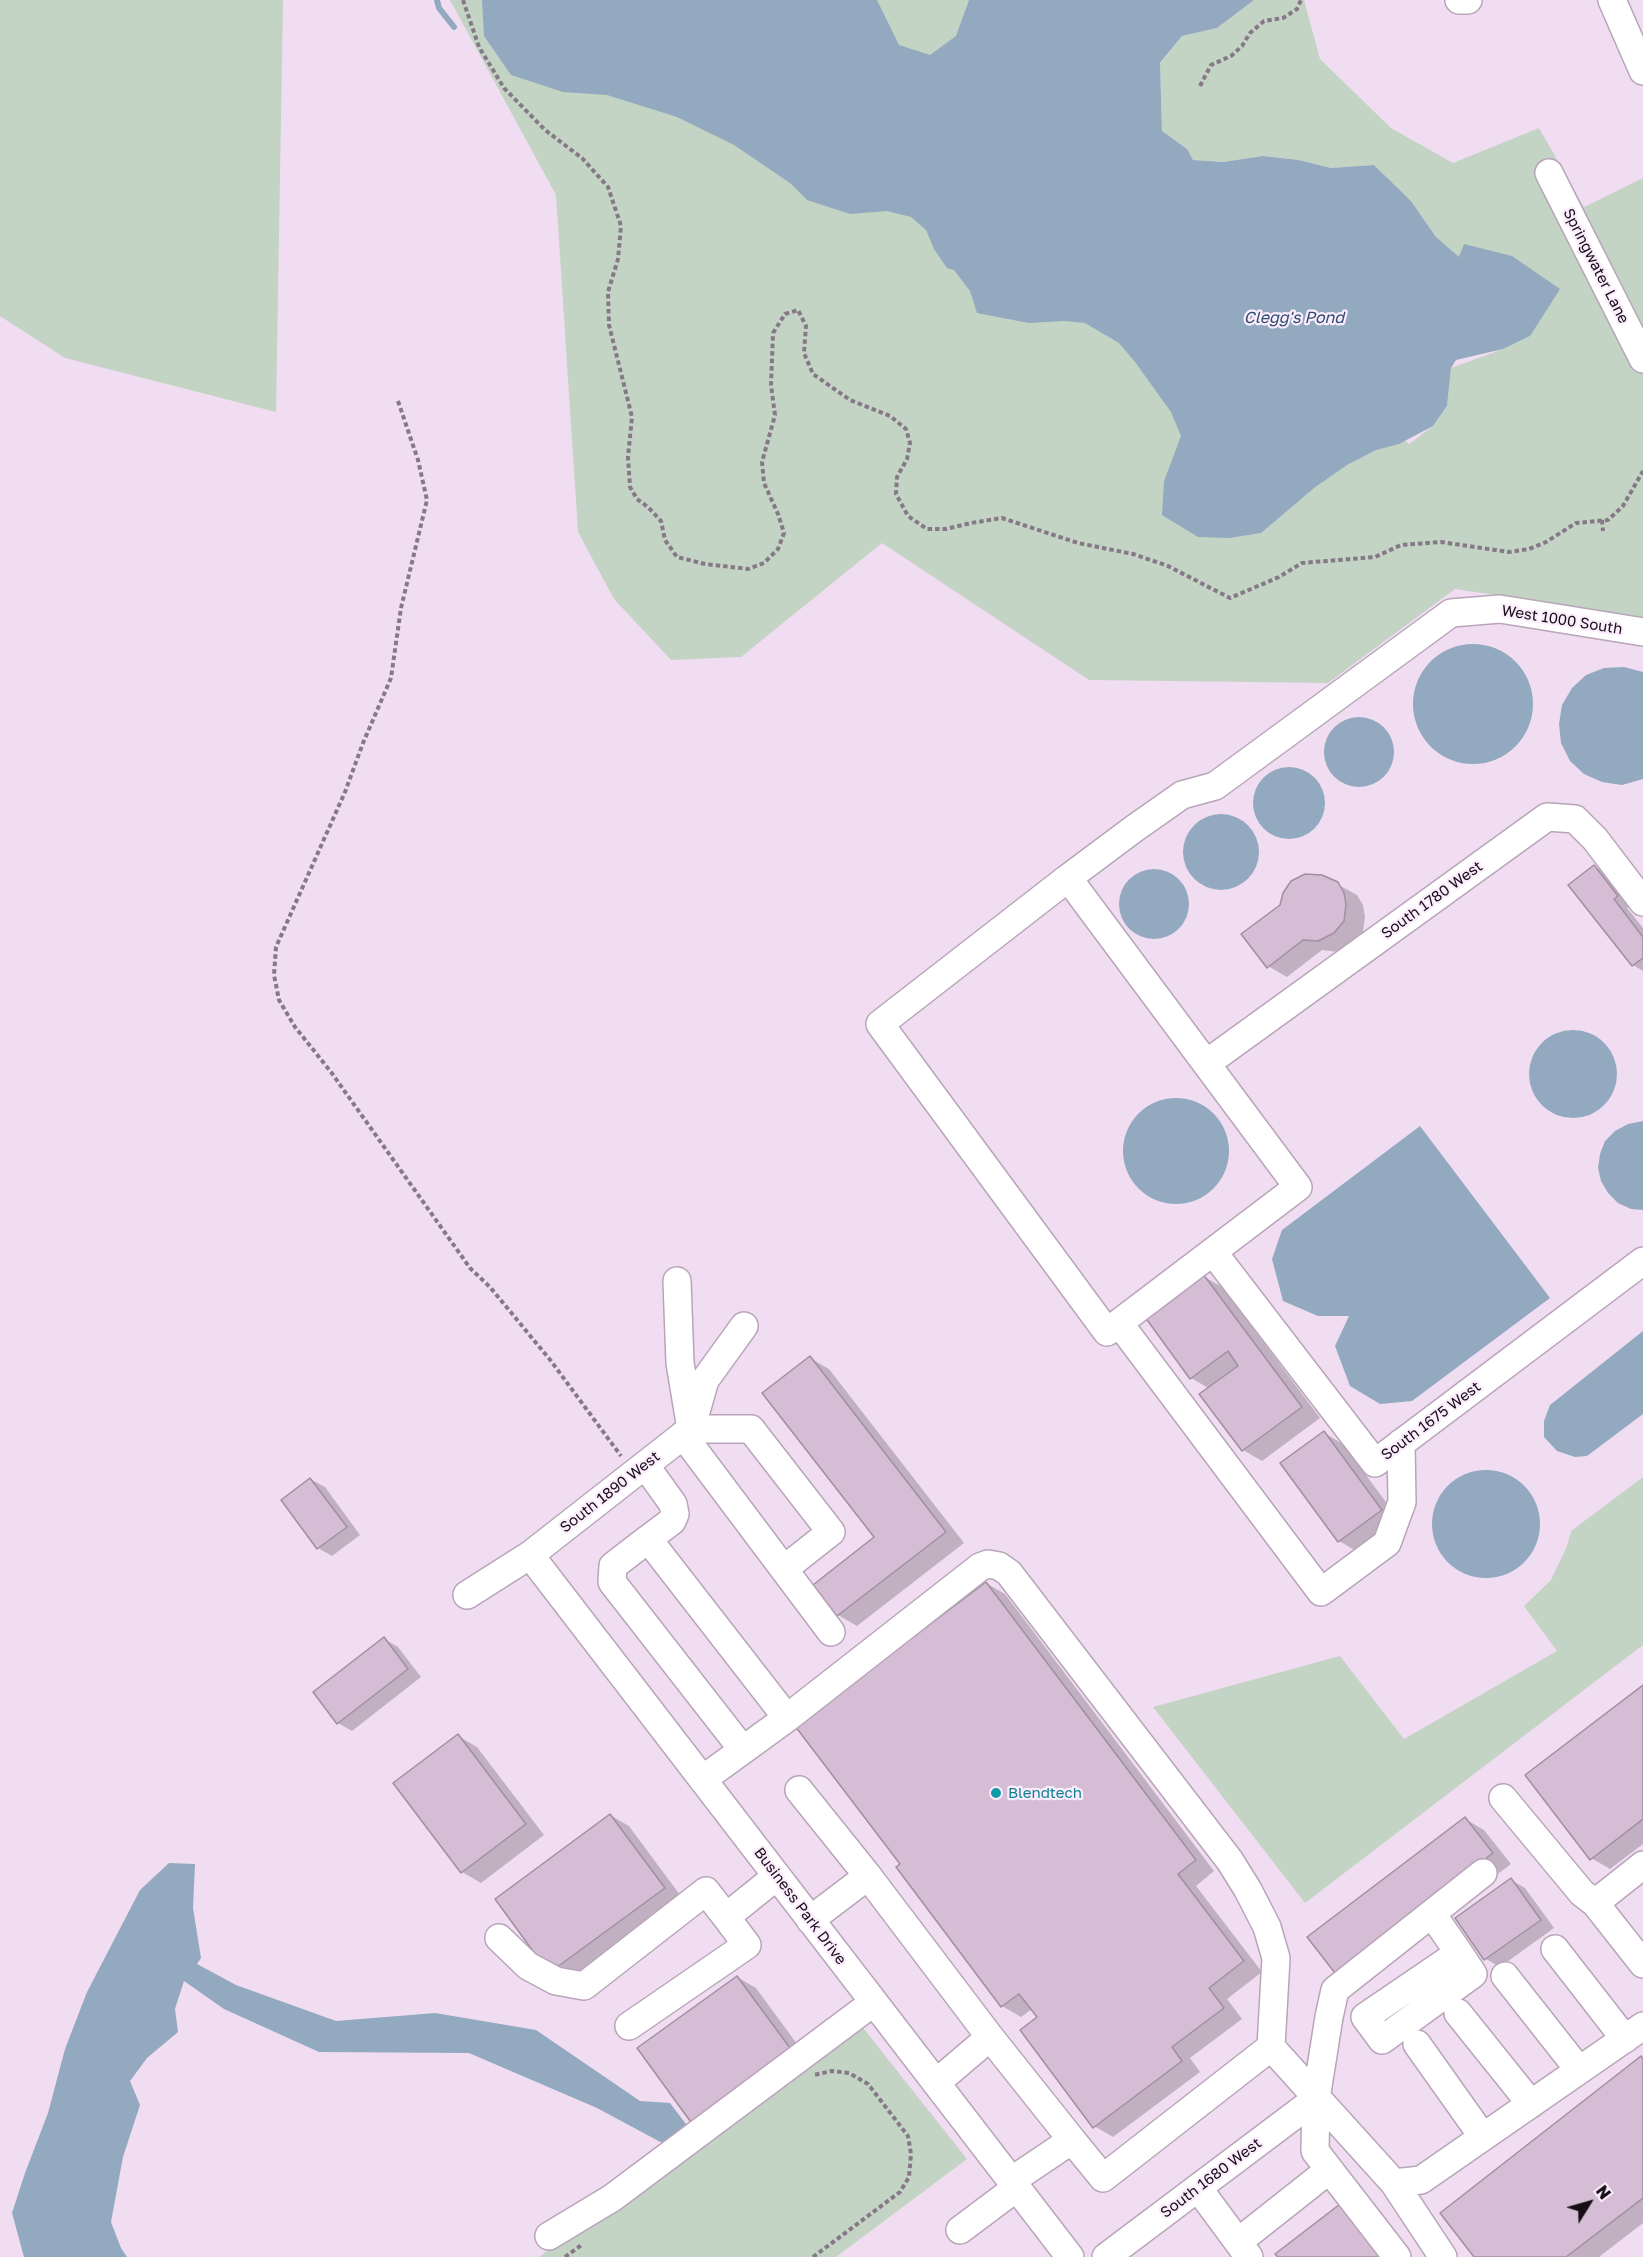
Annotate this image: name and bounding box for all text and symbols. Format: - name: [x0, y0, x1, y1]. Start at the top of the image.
- street label: Springwater Lane: [1559, 205, 1633, 327]
- water label: Clegg's Pond: [1244, 308, 1344, 328]
- street label: West 1000 South: [1500, 602, 1624, 638]
- street label: South 1780 West: [1378, 857, 1486, 943]
- street label: South 1675 West: [1378, 1378, 1484, 1464]
- street label: South 1890 West: [557, 1447, 663, 1537]
- place label: Blendtech: [1008, 1784, 1082, 1802]
- marker: Blendtech: [989, 1786, 1003, 1800]
- street label: Business Park Drive: [750, 1844, 850, 1968]
- street label: South 1680 West: [1157, 2134, 1265, 2222]
- north arrow: [1559, 2173, 1619, 2233]
- text: N: [1592, 2181, 1615, 2203]

